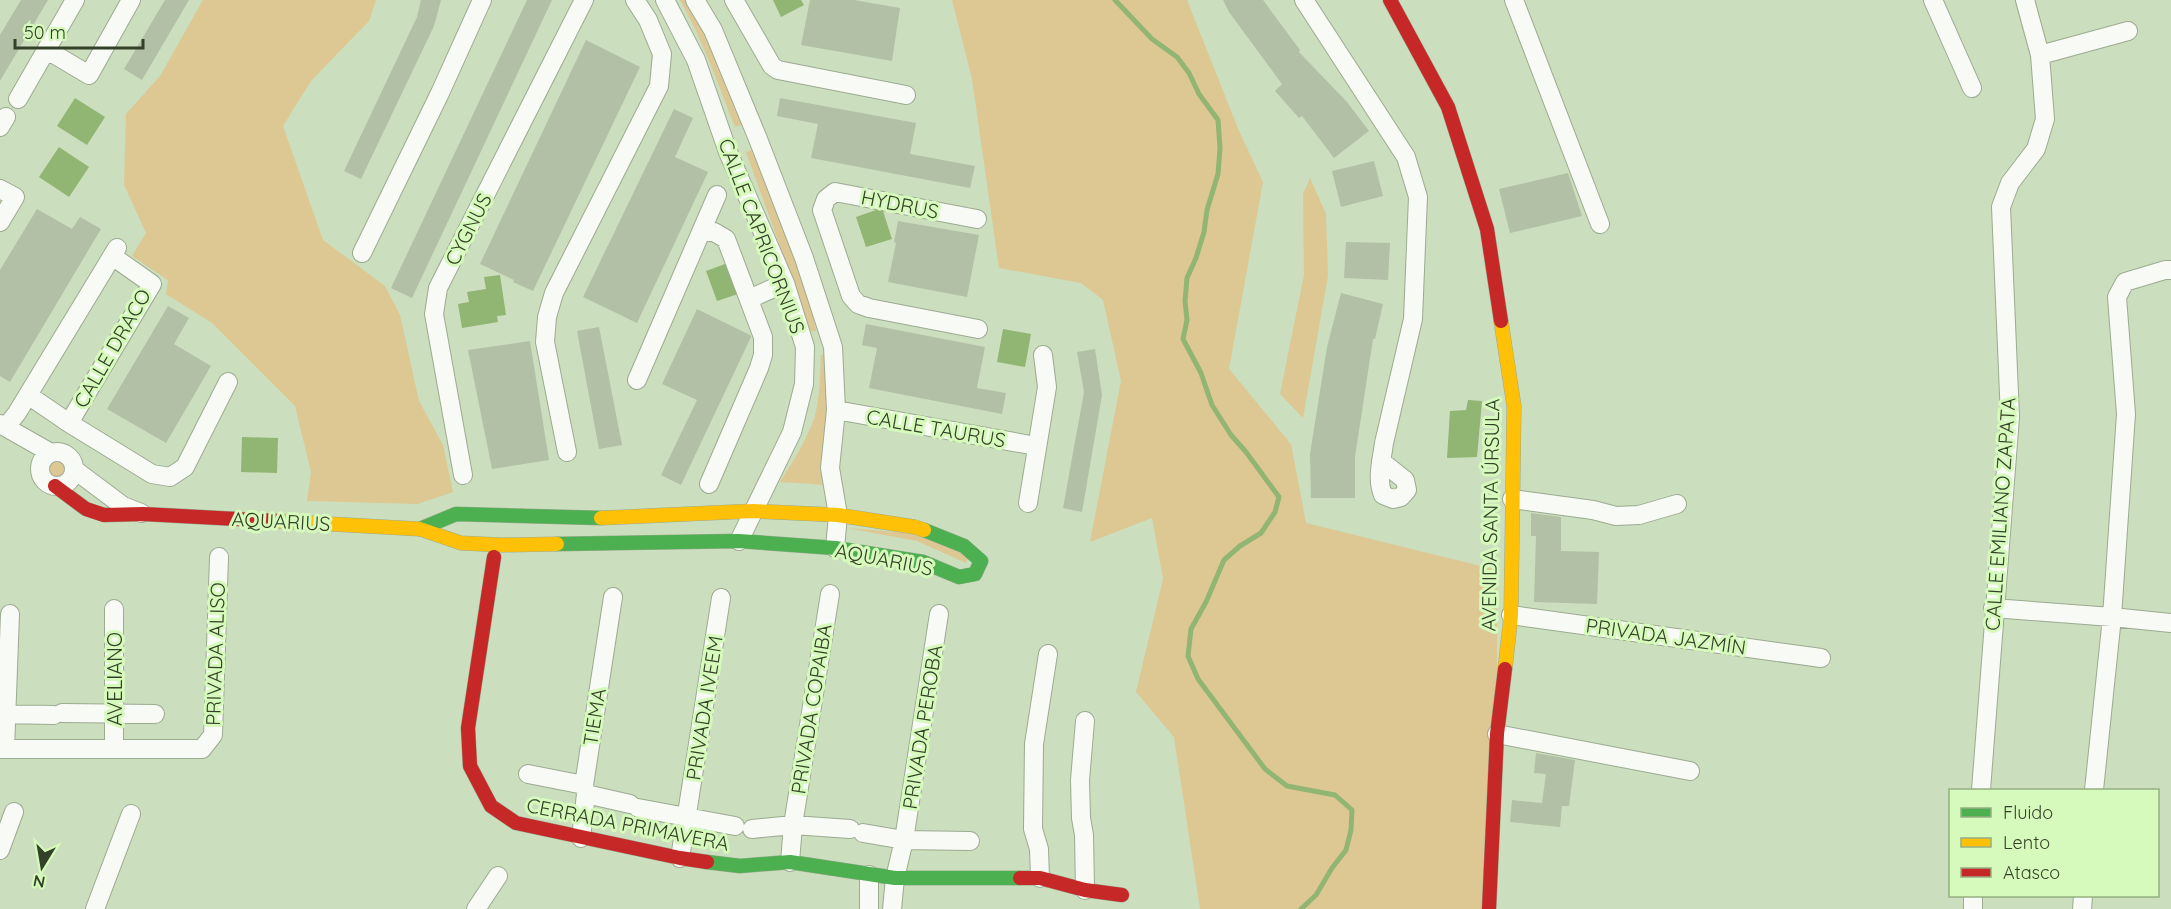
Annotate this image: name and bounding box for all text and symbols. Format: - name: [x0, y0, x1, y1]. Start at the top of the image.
- scale bar: [15, 12, 142, 50]
- text: 50 m: [24, 21, 66, 44]
- street label: CALLE CAPRICORNIUS: [713, 135, 811, 337]
- street label: HYDRUS: [859, 184, 941, 224]
- street label: CYGNUS: [439, 189, 497, 269]
- street label: CALLE DRACO: [68, 284, 156, 412]
- street label: CALLE EMILIANO ZAPATA: [1979, 396, 2021, 632]
- street label: AVENIDA SANTA ÚRSULA: [1475, 398, 1505, 632]
- street label: CALLE TAURUS: [865, 403, 1007, 453]
- street label: AQUARIUS: [231, 506, 331, 536]
- street label: AQUARIUS: [833, 537, 935, 581]
- street label: PRIVADA ALISO: [200, 582, 230, 726]
- street label: PRIVADA JAZMÍN: [1584, 612, 1748, 660]
- street label: PRIVADA COPAIBA: [785, 622, 837, 796]
- street label: AVELIANO: [102, 632, 127, 726]
- street label: PRIVADA IVEEM: [680, 634, 728, 782]
- street label: PRIVADA PEROBA: [897, 643, 947, 811]
- street label: TIEMA: [577, 686, 611, 748]
- legend: [1949, 789, 2159, 897]
- street label: CERRADA PRIMAVERA: [525, 792, 731, 856]
- text: Fluido: [2003, 801, 2053, 824]
- text: Lento: [2003, 831, 2050, 854]
- north arrow: [12, 837, 72, 897]
- text: Atasco: [2003, 861, 2060, 884]
- text: N: [31, 871, 47, 893]

